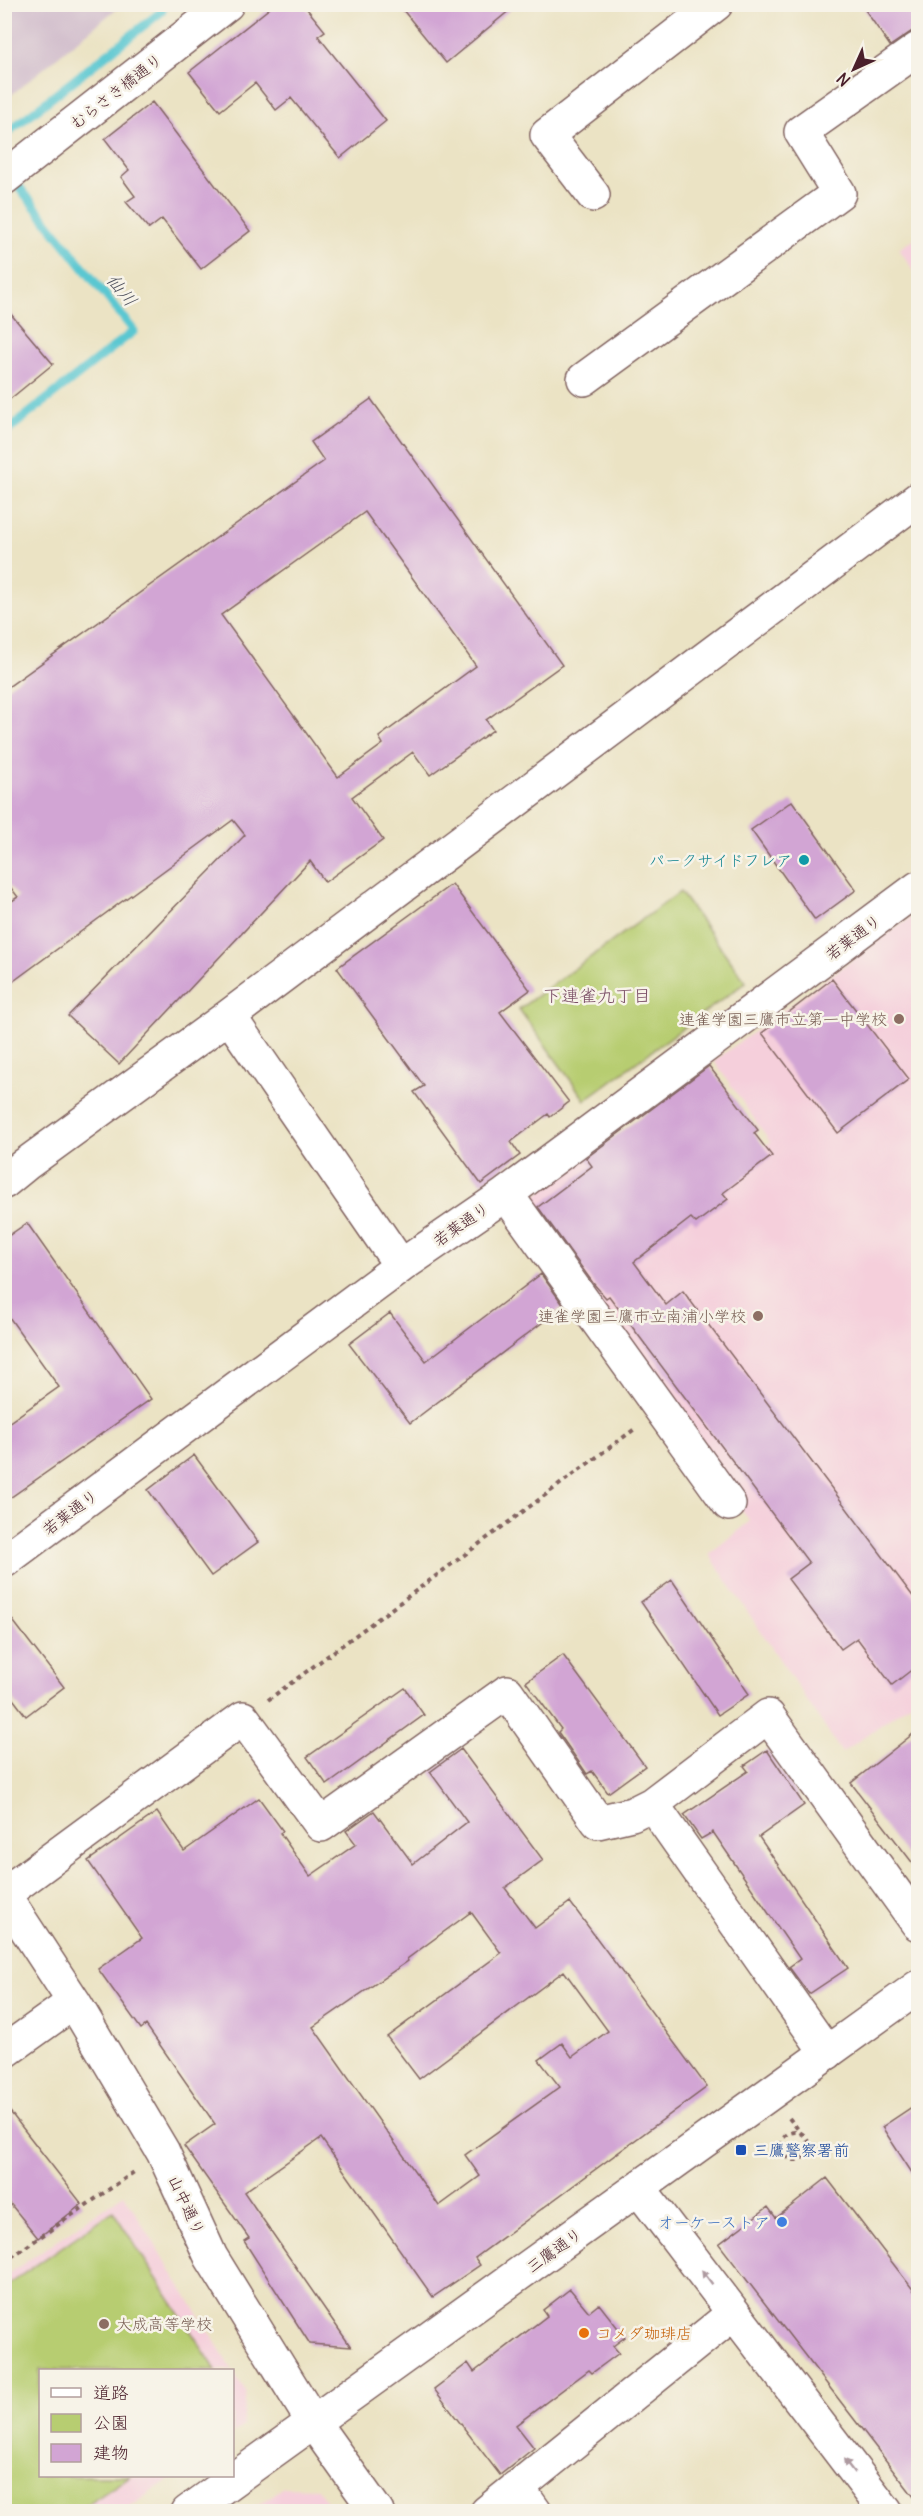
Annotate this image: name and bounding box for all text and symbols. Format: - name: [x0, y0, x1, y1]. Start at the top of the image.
- north arrow: [824, 39, 884, 99]
- street label: むらさき橋通り: [66, 49, 166, 133]
- text: N: [832, 69, 854, 91]
- water label: 仙川: [102, 269, 142, 311]
- place label: パークサイドフレア: [649, 850, 792, 870]
- marker: パークサイドフレア: [797, 853, 811, 867]
- street label: 若葉通り: [821, 910, 885, 964]
- district label: 下連雀九丁目: [543, 984, 651, 1007]
- place label: 連雀学園三鷹市立第一中学校: [679, 1009, 887, 1029]
- marker: 連雀学園三鷹市立第一中学校: [892, 1012, 906, 1026]
- street label: 若葉通り: [429, 1197, 493, 1251]
- place label: 連雀学園三鷹市立南浦小学校: [538, 1306, 746, 1326]
- marker: 連雀学園三鷹市立南浦小学校: [751, 1309, 765, 1323]
- street label: 若葉通り: [38, 1485, 102, 1539]
- place label: 三鷹警察署前: [753, 2140, 849, 2160]
- marker: 三鷹警察署前: [734, 2143, 748, 2157]
- street label: 山中通り: [164, 2172, 210, 2238]
- place label: オーケーストア: [658, 2212, 770, 2232]
- marker: オーケーストア: [775, 2215, 789, 2229]
- street label: 三鷹通り: [522, 2223, 586, 2277]
- one-way arrow: [701, 2269, 713, 2284]
- place label: 大成高等学校: [116, 2314, 212, 2334]
- marker: 大成高等学校: [97, 2317, 111, 2331]
- place label: コメダ珈琲店: [596, 2323, 692, 2343]
- marker: コメダ珈琲店: [577, 2326, 591, 2340]
- legend: [39, 2369, 234, 2477]
- text: 道路: [93, 2381, 129, 2404]
- text: 公園: [93, 2411, 129, 2434]
- text: 建物: [93, 2441, 129, 2464]
- one-way arrow: [843, 2458, 856, 2474]

